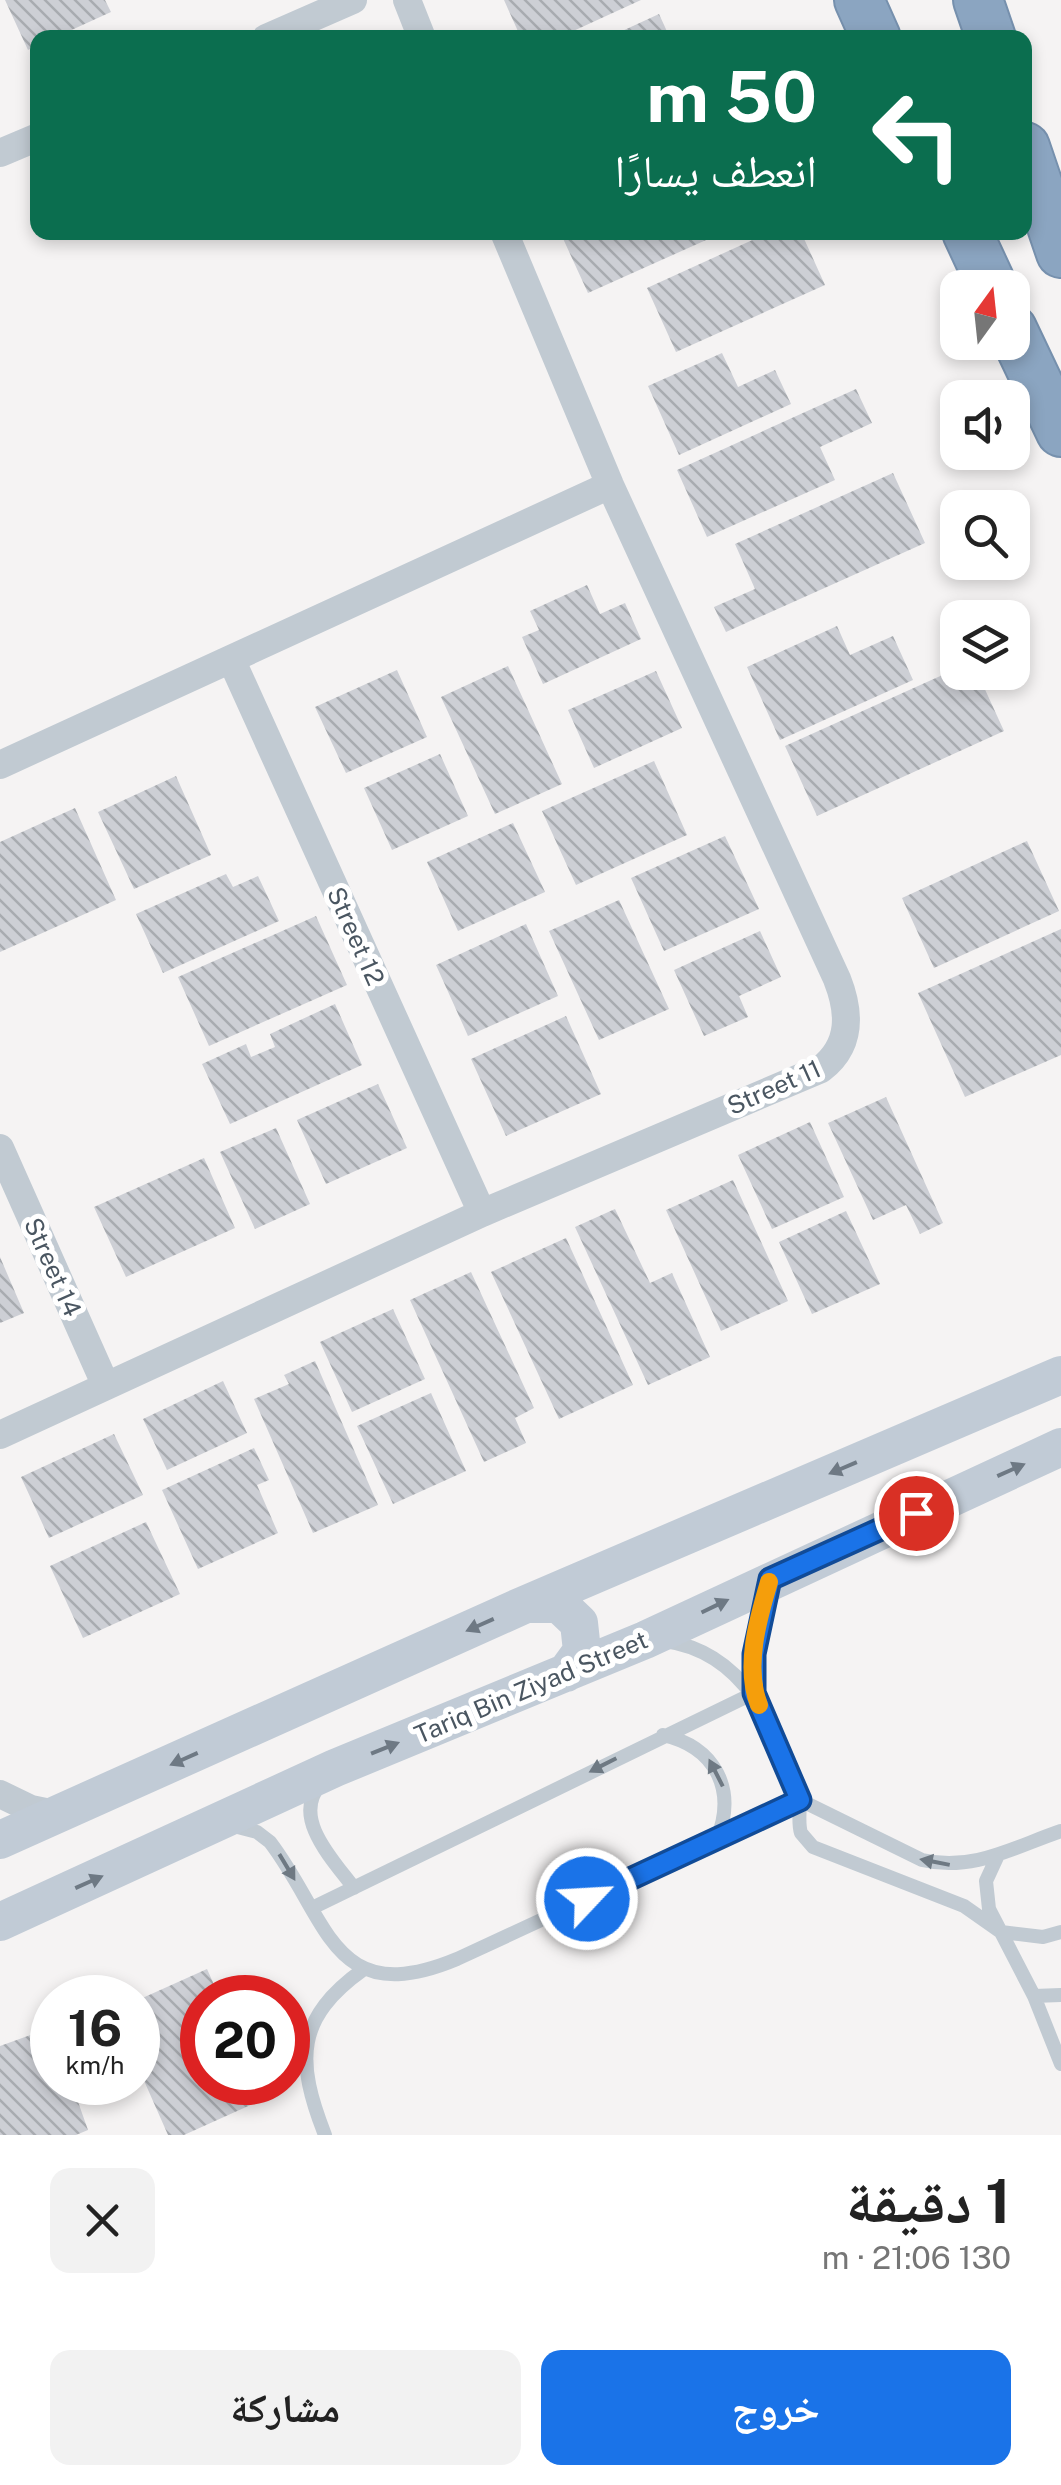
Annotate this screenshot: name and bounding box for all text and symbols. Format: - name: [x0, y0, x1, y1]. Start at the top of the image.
- text: 50 m: [646, 55, 817, 138]
- icon: left: [852, 70, 982, 200]
- text: انعطف يسارًا: [615, 144, 817, 197]
- north arrow: [940, 270, 1030, 360]
- map controls: [940, 270, 1030, 690]
- button: sound: [940, 380, 1030, 470]
- button: search: [940, 490, 1030, 580]
- button: layers: [940, 600, 1030, 690]
- street label: Street 12: [321, 882, 391, 990]
- street label: Street 11: [722, 1053, 826, 1121]
- street label: Street 14: [18, 1213, 88, 1321]
- one-way arrow: [828, 1460, 857, 1476]
- one-way arrow: [996, 1462, 1026, 1478]
- pin: [874, 1471, 959, 1556]
- icon: arrive: [889, 1486, 944, 1541]
- one-way arrow: [701, 1597, 730, 1614]
- one-way arrow: [465, 1617, 495, 1633]
- street label: Tariq Bin Ziyad Street: [410, 1624, 652, 1750]
- one-way arrow: [370, 1740, 400, 1756]
- one-way arrow: [169, 1750, 198, 1767]
- one-way arrow: [588, 1756, 617, 1773]
- one-way arrow: [708, 1759, 725, 1787]
- position arrow: [535, 1847, 639, 1951]
- one-way arrow: [919, 1853, 950, 1869]
- one-way arrow: [277, 1854, 296, 1881]
- one-way arrow: [75, 1873, 104, 1890]
- speed limit sign: 20: [180, 1975, 310, 2105]
- text: 16: [68, 1998, 122, 2057]
- text: km/h: [66, 2050, 124, 2080]
- text: 1 دقيقة: [846, 2166, 1011, 2237]
- button: close: [50, 2168, 155, 2273]
- text: 130 m · 21:06: [822, 2239, 1011, 2276]
- button: مشاركة: [50, 2350, 521, 2465]
- button: خروج: [541, 2350, 1011, 2465]

